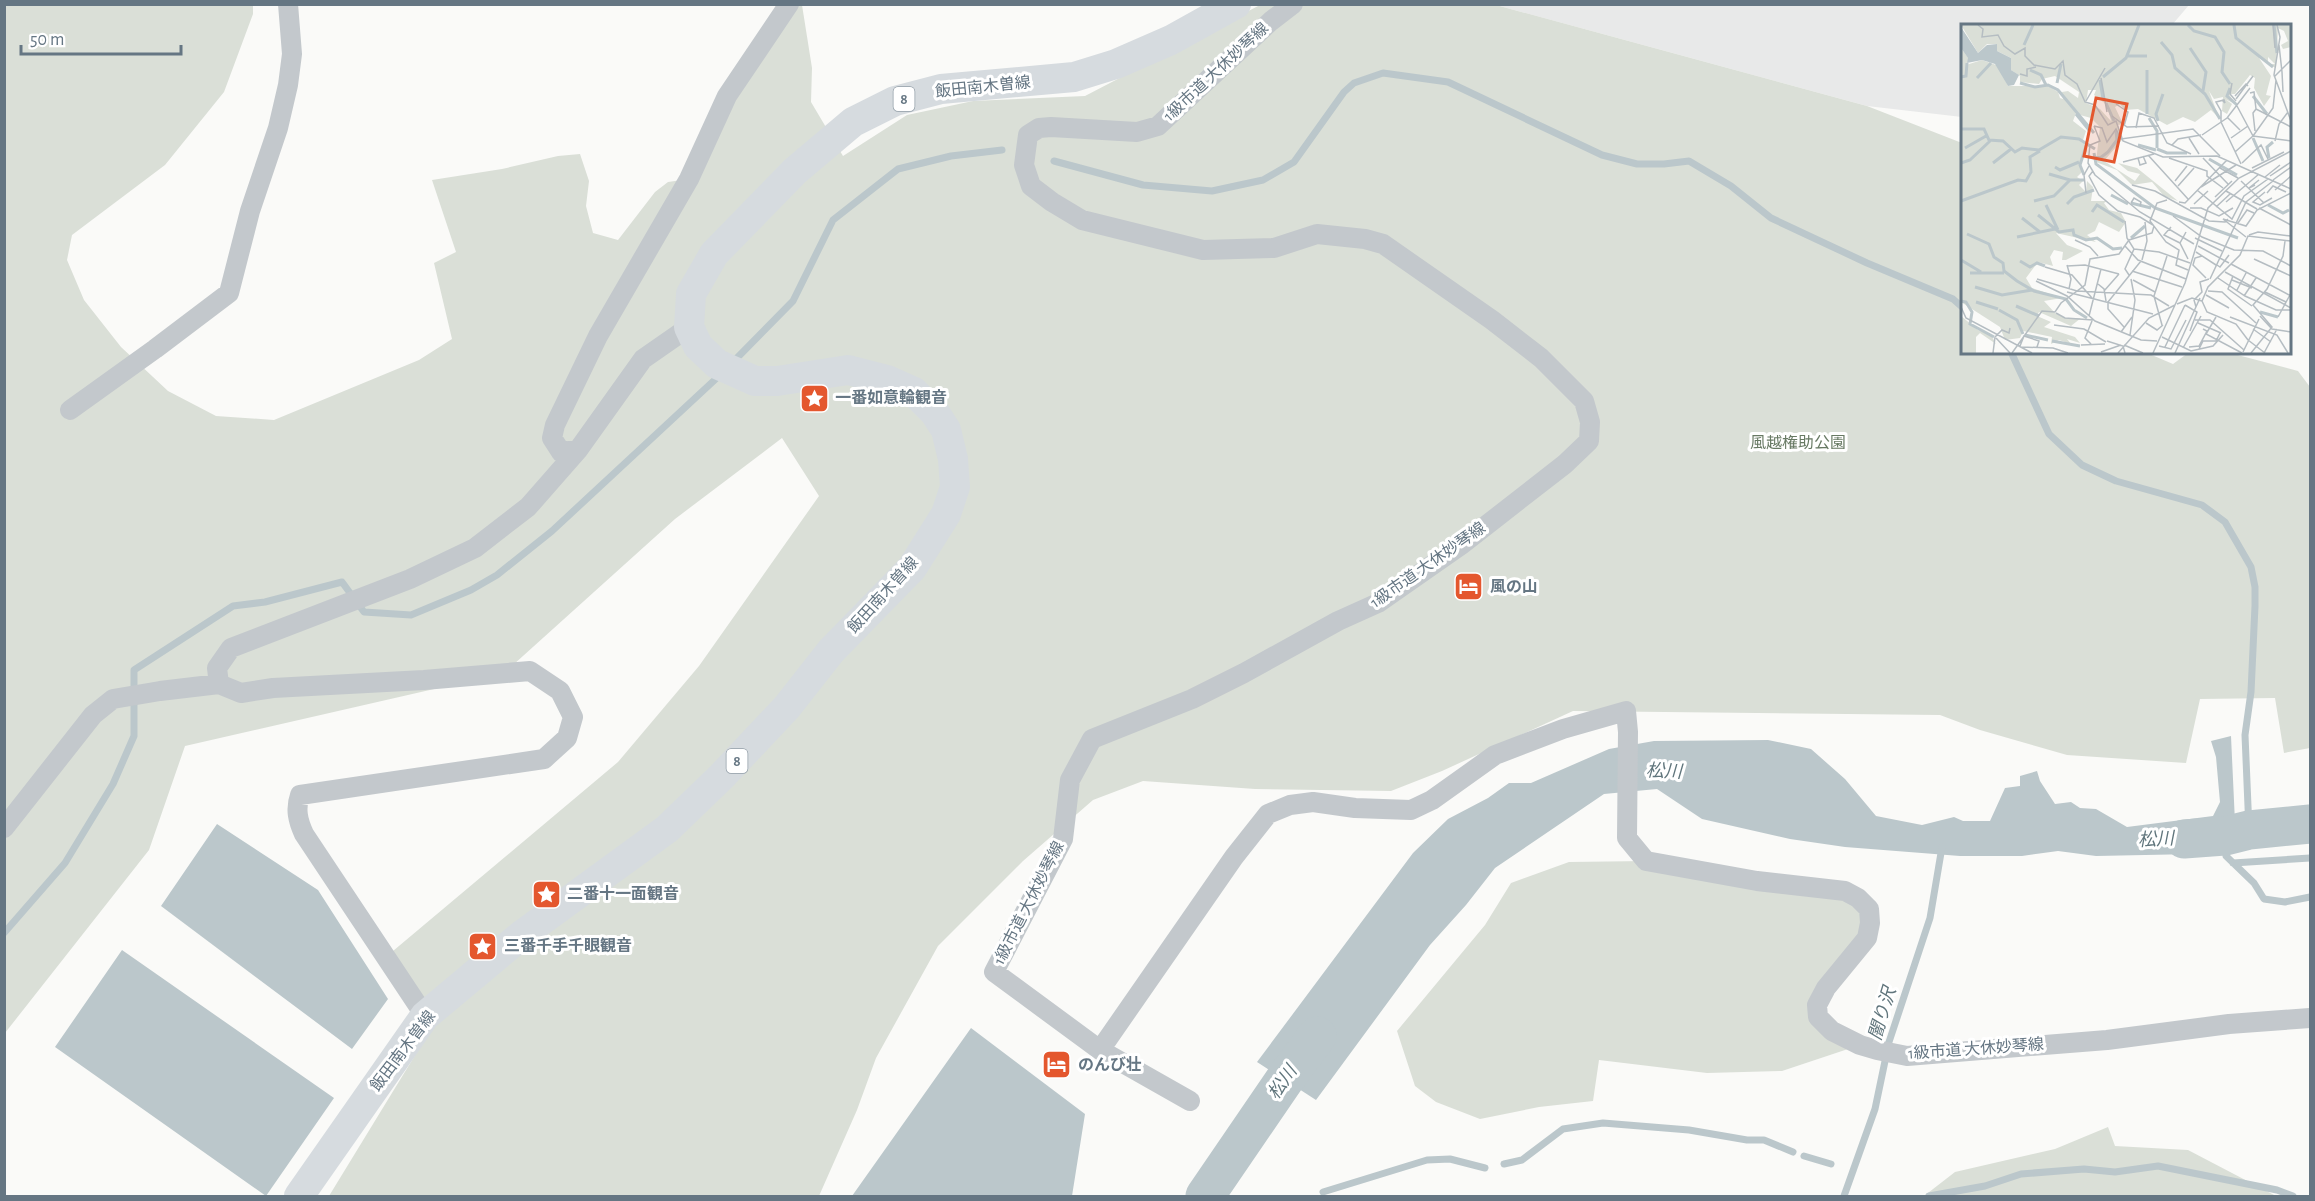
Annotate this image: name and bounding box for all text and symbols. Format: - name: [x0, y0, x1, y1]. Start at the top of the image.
- scale bar: [21, 18, 182, 56]
- street label: 1級市道 大休妙琴線: [1160, 19, 1271, 124]
- inset map: [1961, 24, 2291, 354]
- text: 50 m: [30, 31, 64, 49]
- street label: 飯田南木曽線: [934, 73, 1032, 100]
- road number: 8: [894, 87, 914, 111]
- place icon: 一番如意輪観音: [798, 382, 830, 414]
- place label: 一番如意輪観音: [835, 388, 947, 406]
- park label: 風越権助公園: [1750, 434, 1846, 451]
- street label: 1級市道 大休妙琴線: [1367, 519, 1488, 611]
- street label: 飯田南木曽線: [844, 553, 921, 636]
- hotel icon: 風の山: [1453, 571, 1485, 603]
- place label: 風の山: [1490, 579, 1538, 595]
- road number: 8: [726, 749, 748, 773]
- water label: 松川: [1646, 760, 1684, 782]
- water label: 松川: [2137, 828, 2176, 850]
- street label: 1級市道 大休妙琴線: [990, 838, 1067, 967]
- place icon: 二番十一面観音: [530, 878, 562, 910]
- place label: 二番十一面観音: [567, 885, 679, 902]
- place icon: 三番千手千眼観音: [467, 930, 499, 962]
- place label: 三番千手千眼観音: [504, 937, 632, 954]
- water label: 闇り沢: [1866, 983, 1900, 1042]
- street label: 飯田南木曽線: [367, 1007, 438, 1094]
- street label: 1級市道 大休妙琴線: [1907, 1035, 2044, 1062]
- hotel icon: のんび壮: [1041, 1049, 1073, 1081]
- place label: のんび壮: [1078, 1055, 1142, 1073]
- water label: 松川: [1264, 1060, 1302, 1103]

